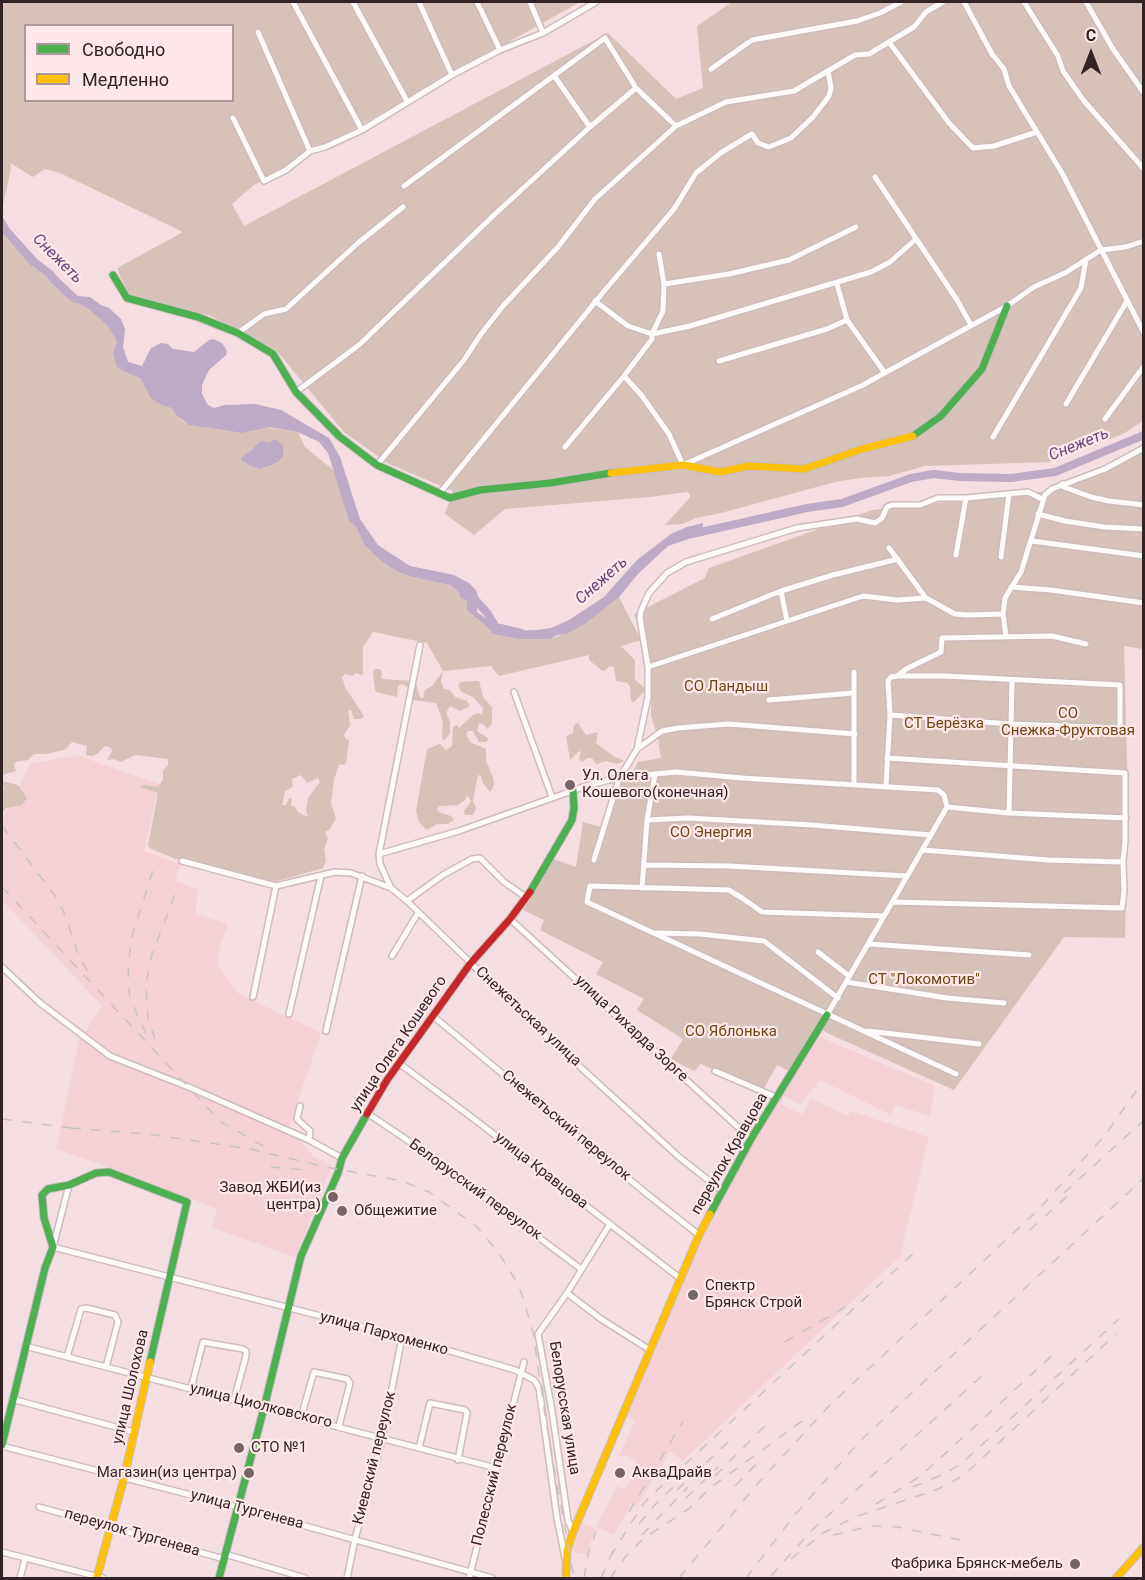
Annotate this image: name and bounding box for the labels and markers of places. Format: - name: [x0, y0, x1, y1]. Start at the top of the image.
- place label: Ул. Олега Кошевого(конечная): [582, 767, 729, 802]
- marker: Ул. Олега Кошевого(конечная): [563, 778, 577, 792]
- place label: Завод ЖБИ(из центра): [219, 1179, 321, 1214]
- marker: Завод ЖБИ(из центра): [326, 1190, 340, 1204]
- place label: Общежитие: [354, 1202, 437, 1220]
- marker: Общежитие: [335, 1204, 349, 1218]
- place label: Спектр Брянск Строй: [705, 1277, 802, 1312]
- marker: Спектр Брянск Строй: [686, 1288, 700, 1302]
- place label: СТО №1: [251, 1439, 307, 1457]
- marker: СТО №1: [232, 1441, 246, 1455]
- place label: Магазин(из центра): [97, 1464, 237, 1482]
- place label: АкваДрайв: [632, 1464, 712, 1482]
- marker: Магазин(из центра): [242, 1466, 256, 1480]
- marker: АкваДрайв: [613, 1466, 627, 1480]
- place label: Фабрика Брянск-мебель: [891, 1555, 1063, 1573]
- marker: Фабрика Брянск-мебель: [1068, 1557, 1082, 1571]

